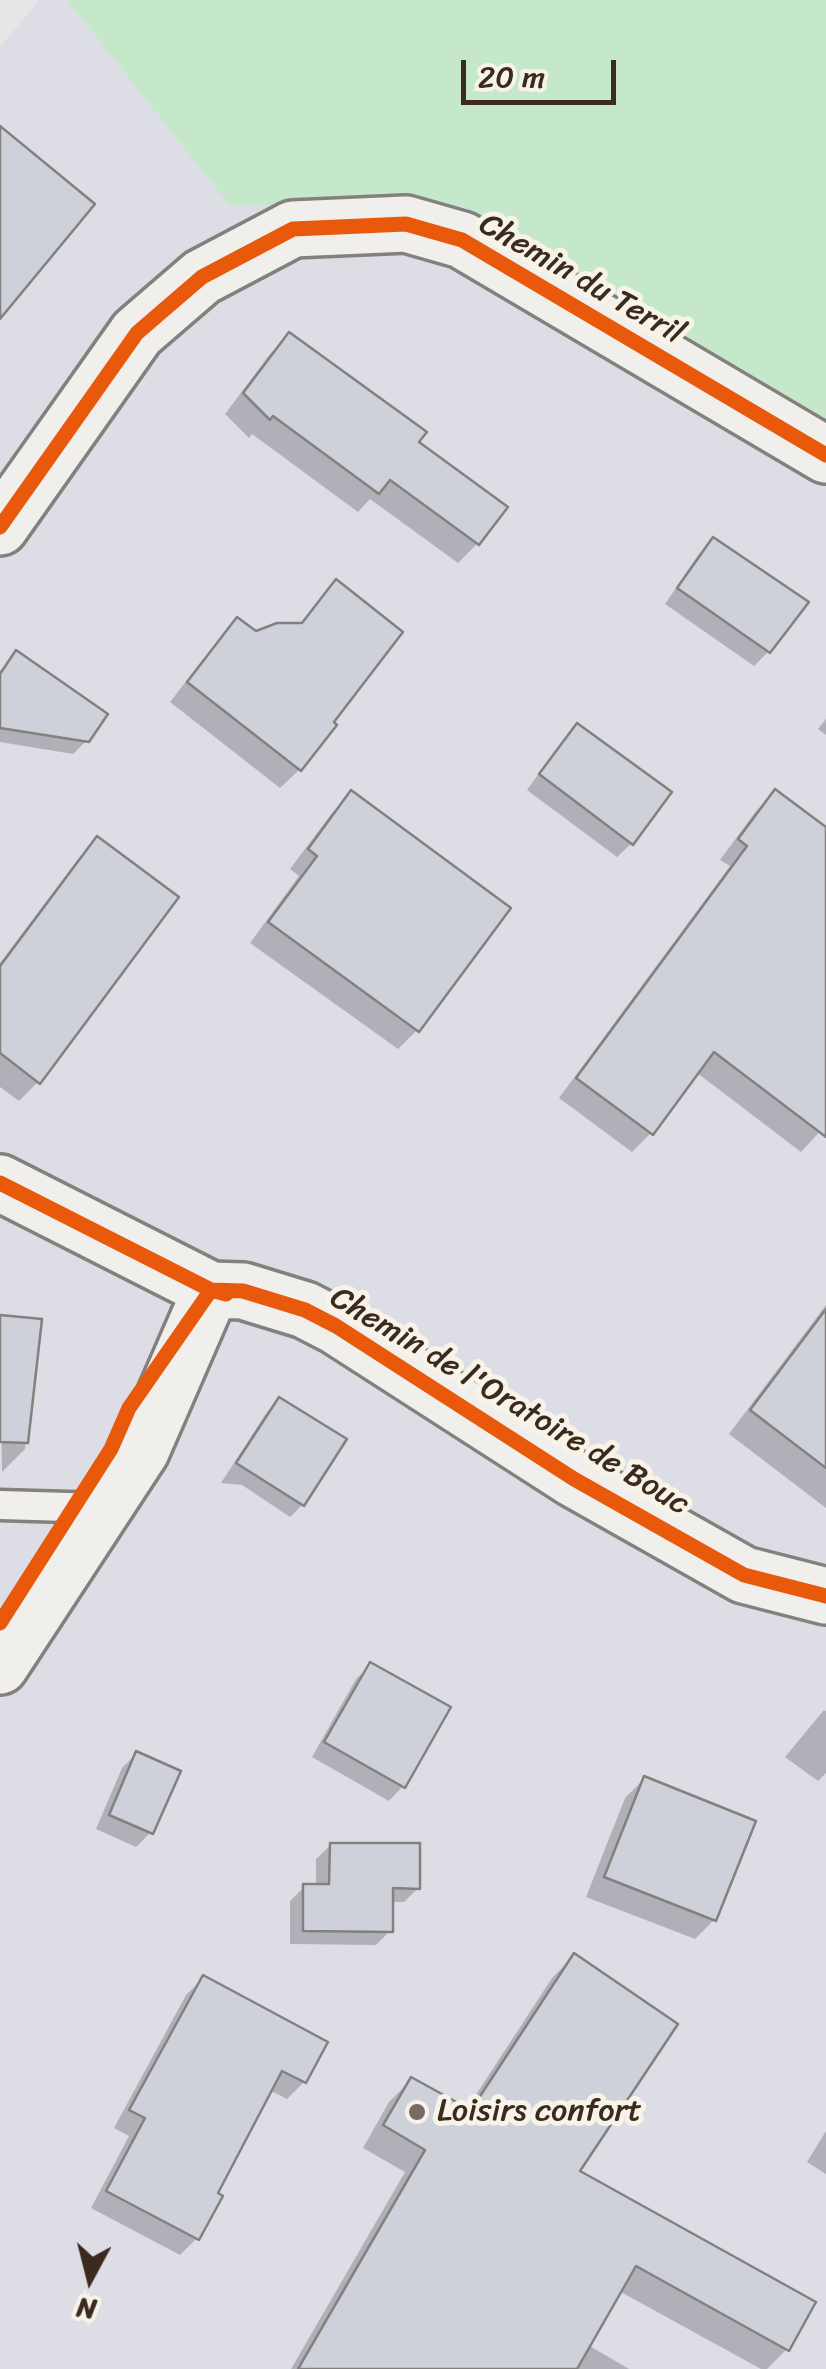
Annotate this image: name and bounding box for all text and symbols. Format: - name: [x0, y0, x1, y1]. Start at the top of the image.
- scale bar: [466, 40, 621, 102]
- text: 20 m: [478, 50, 545, 104]
- street label: Chemin du Terril: [472, 206, 690, 354]
- street label: Chemin de l'Oratoire de Bouc: [323, 1279, 695, 1525]
- place label: Loisirs confort: [437, 2093, 642, 2131]
- marker: Loisirs confort: [406, 2101, 428, 2123]
- north arrow: [40, 2229, 140, 2329]
- text: N: [74, 2284, 99, 2335]

